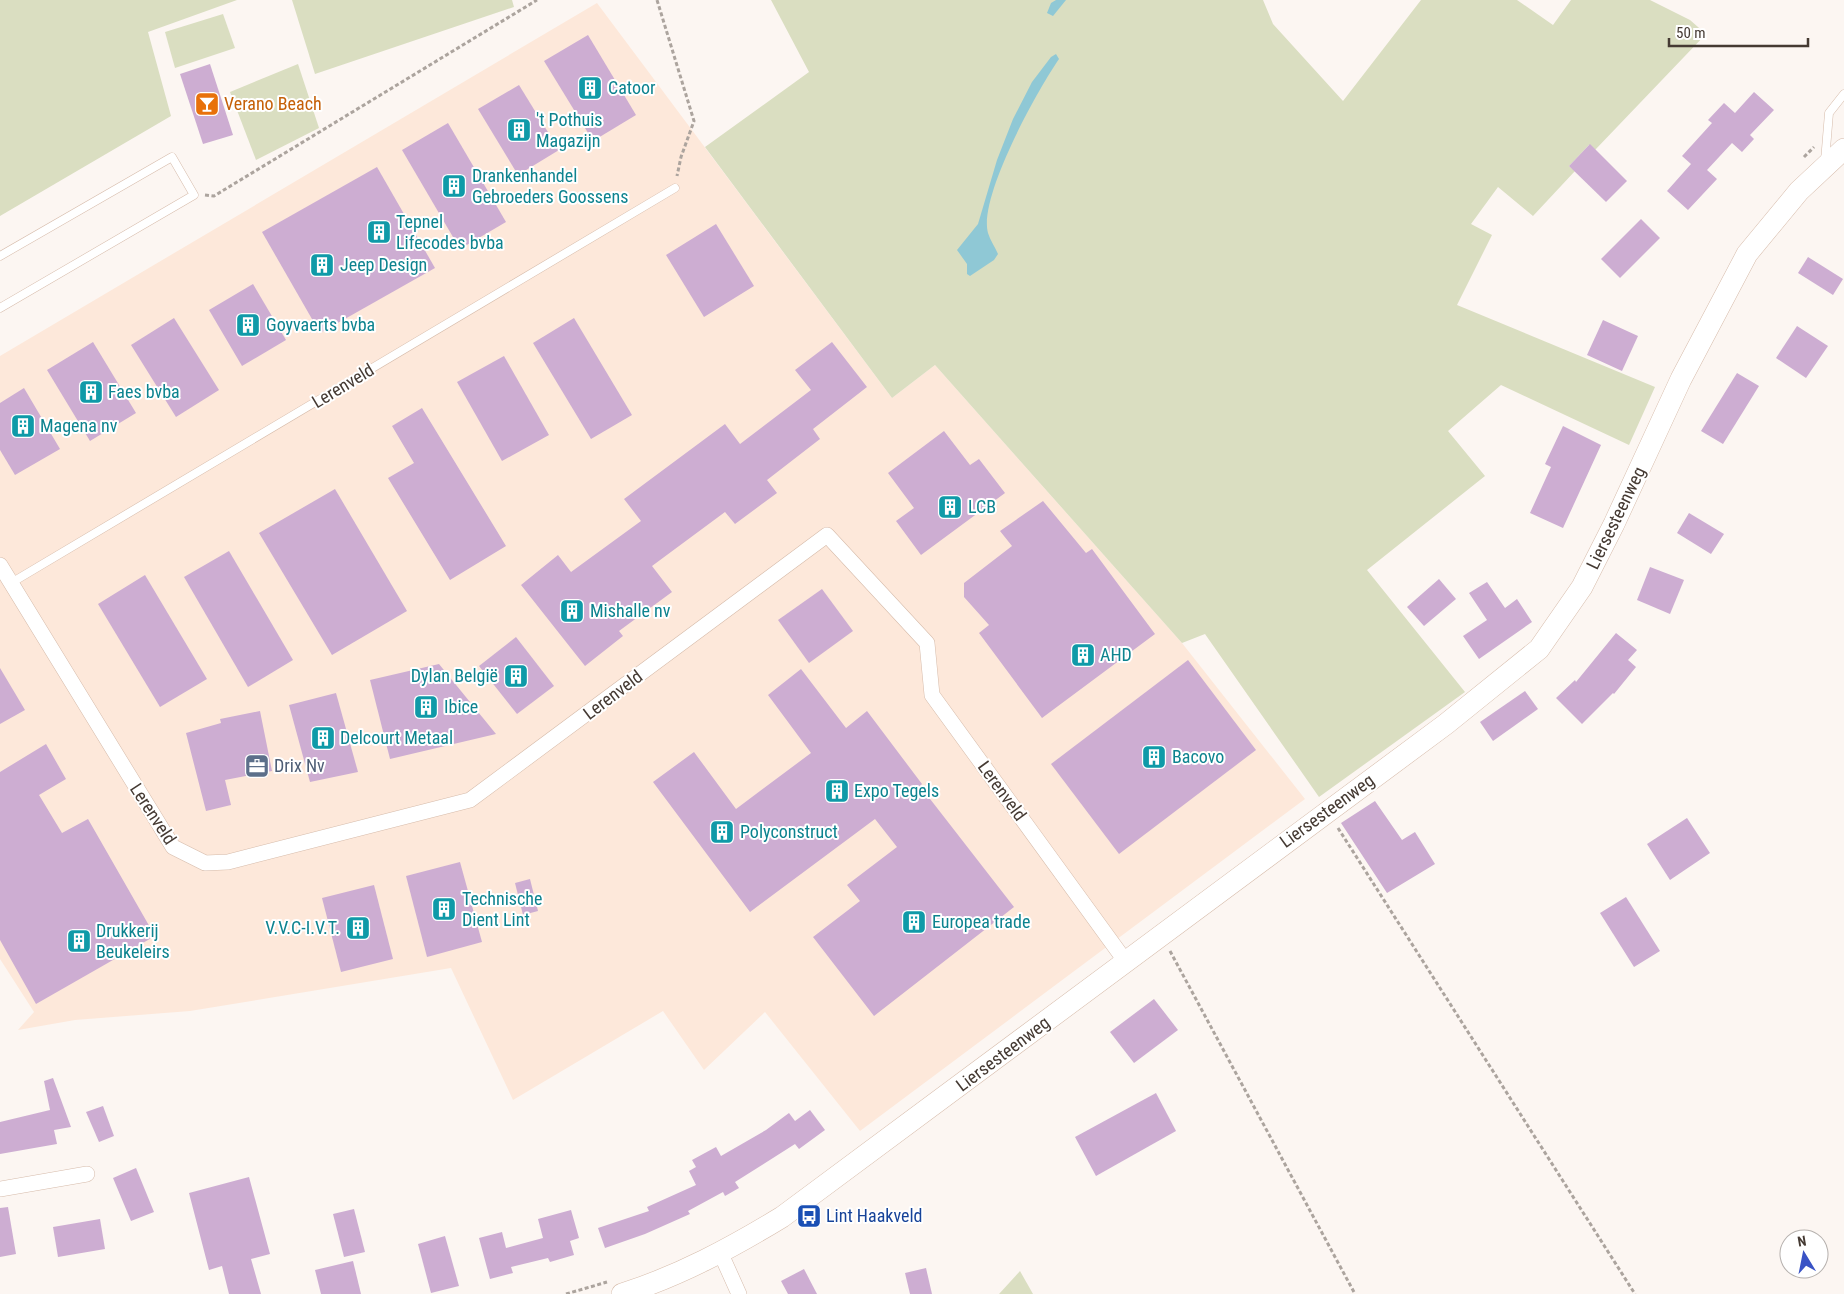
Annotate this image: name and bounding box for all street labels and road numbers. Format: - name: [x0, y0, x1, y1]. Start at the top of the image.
- street label: Lerenveld: [308, 359, 378, 412]
- street label: Liersesteenweg: [1582, 463, 1649, 572]
- street label: Lerenveld: [579, 666, 646, 724]
- street label: Lerenveld: [974, 757, 1031, 825]
- street label: Liersesteenweg: [1275, 769, 1378, 852]
- street label: Lerenveld: [126, 779, 181, 848]
- street label: Liersesteenweg: [952, 1012, 1054, 1096]

